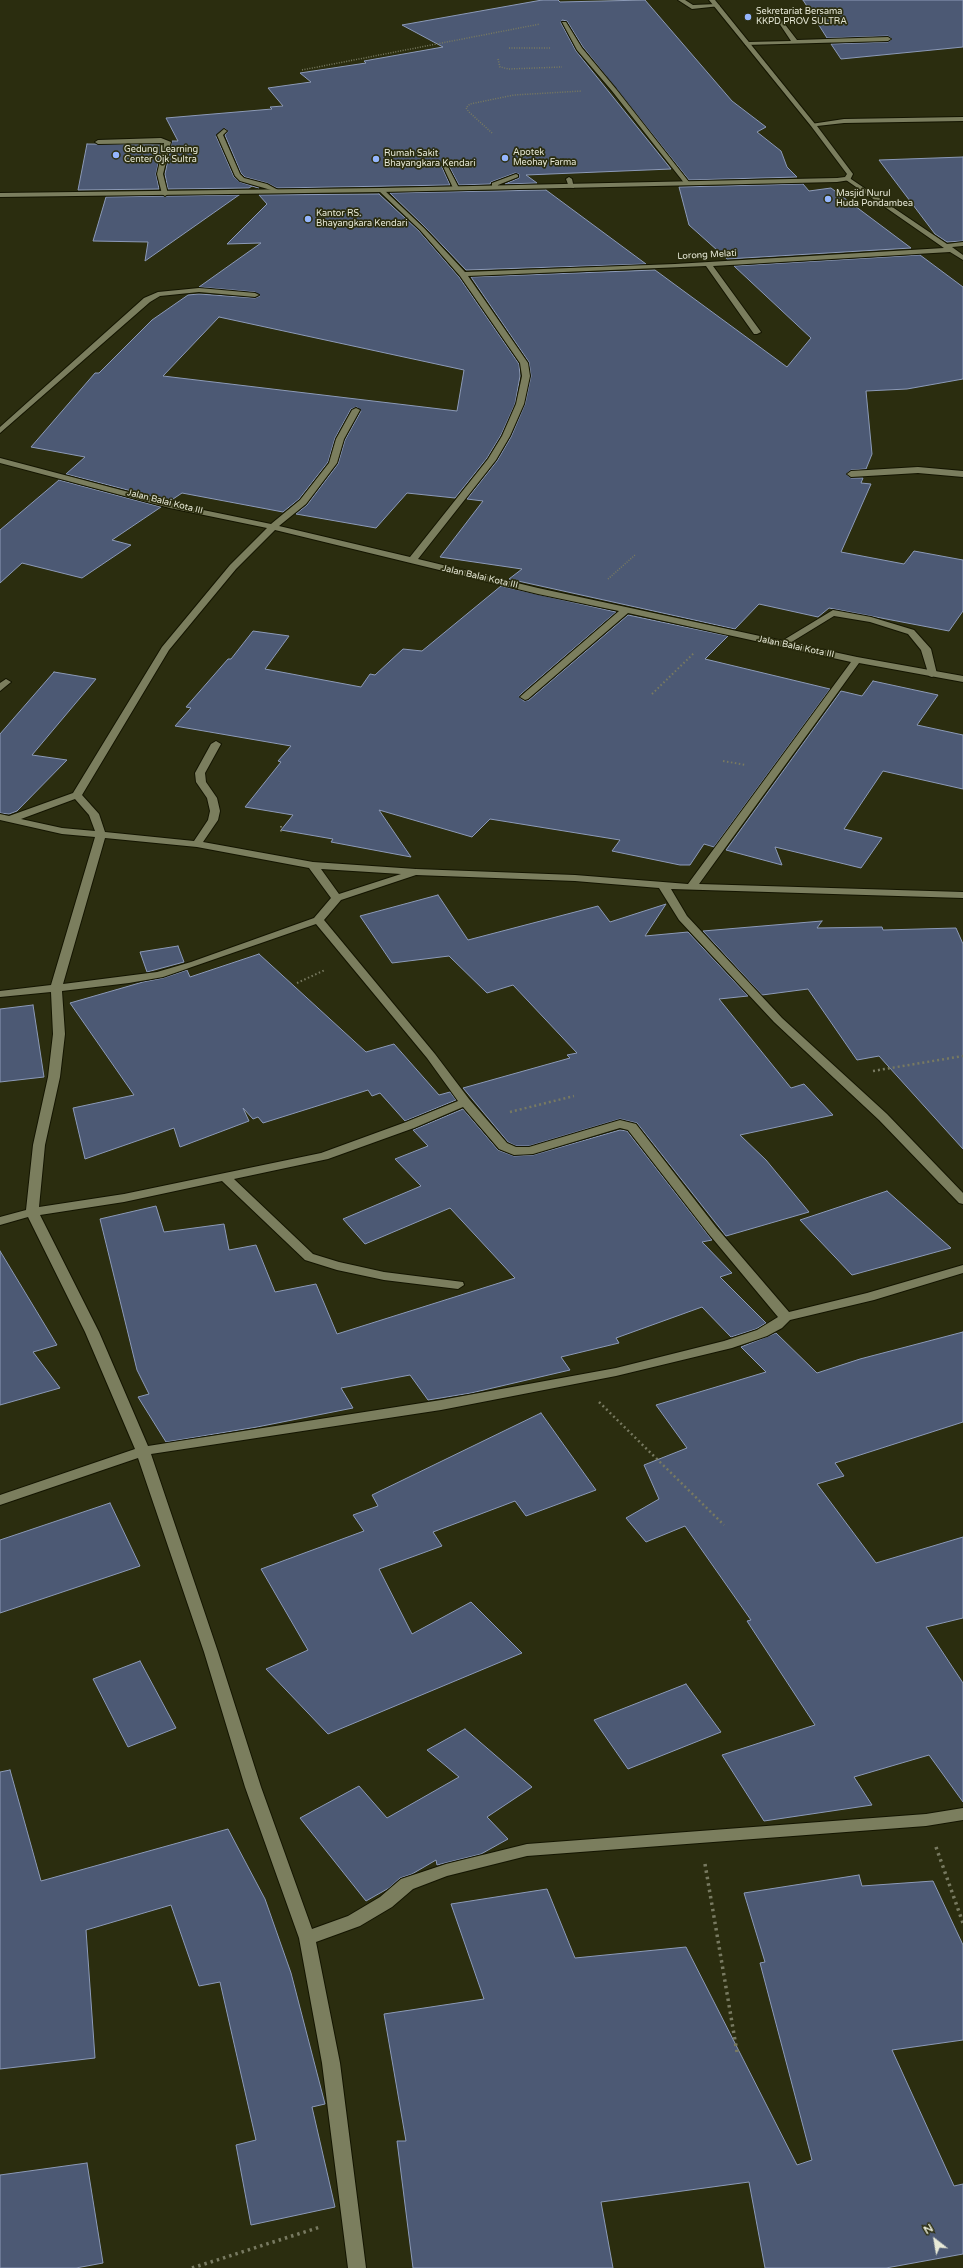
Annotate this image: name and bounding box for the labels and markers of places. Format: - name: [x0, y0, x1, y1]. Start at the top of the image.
- place label: Sekretariat Bersama KKPD PROV SULTRA: [756, 7, 847, 28]
- marker: Sekretariat Bersama KKPD PROV SULTRA: [743, 12, 753, 22]
- place label: Gedung Learning Center Ojk Sultra: [124, 145, 198, 166]
- place label: Apotek Meohay Farma: [513, 148, 576, 169]
- place label: Rumah Sakit Bhayangkara Kendari: [384, 149, 475, 170]
- marker: Gedung Learning Center Ojk Sultra: [111, 150, 121, 160]
- marker: Apotek Meohay Farma: [500, 153, 510, 163]
- marker: Rumah Sakit Bhayangkara Kendari: [371, 154, 381, 164]
- place label: Masjid Nurul Huda Pondambea: [836, 189, 913, 210]
- marker: Masjid Nurul Huda Pondambea: [823, 194, 833, 204]
- place label: Kantor RS. Bhayangkara Kendari: [316, 209, 407, 230]
- marker: Kantor RS. Bhayangkara Kendari: [303, 214, 313, 224]

